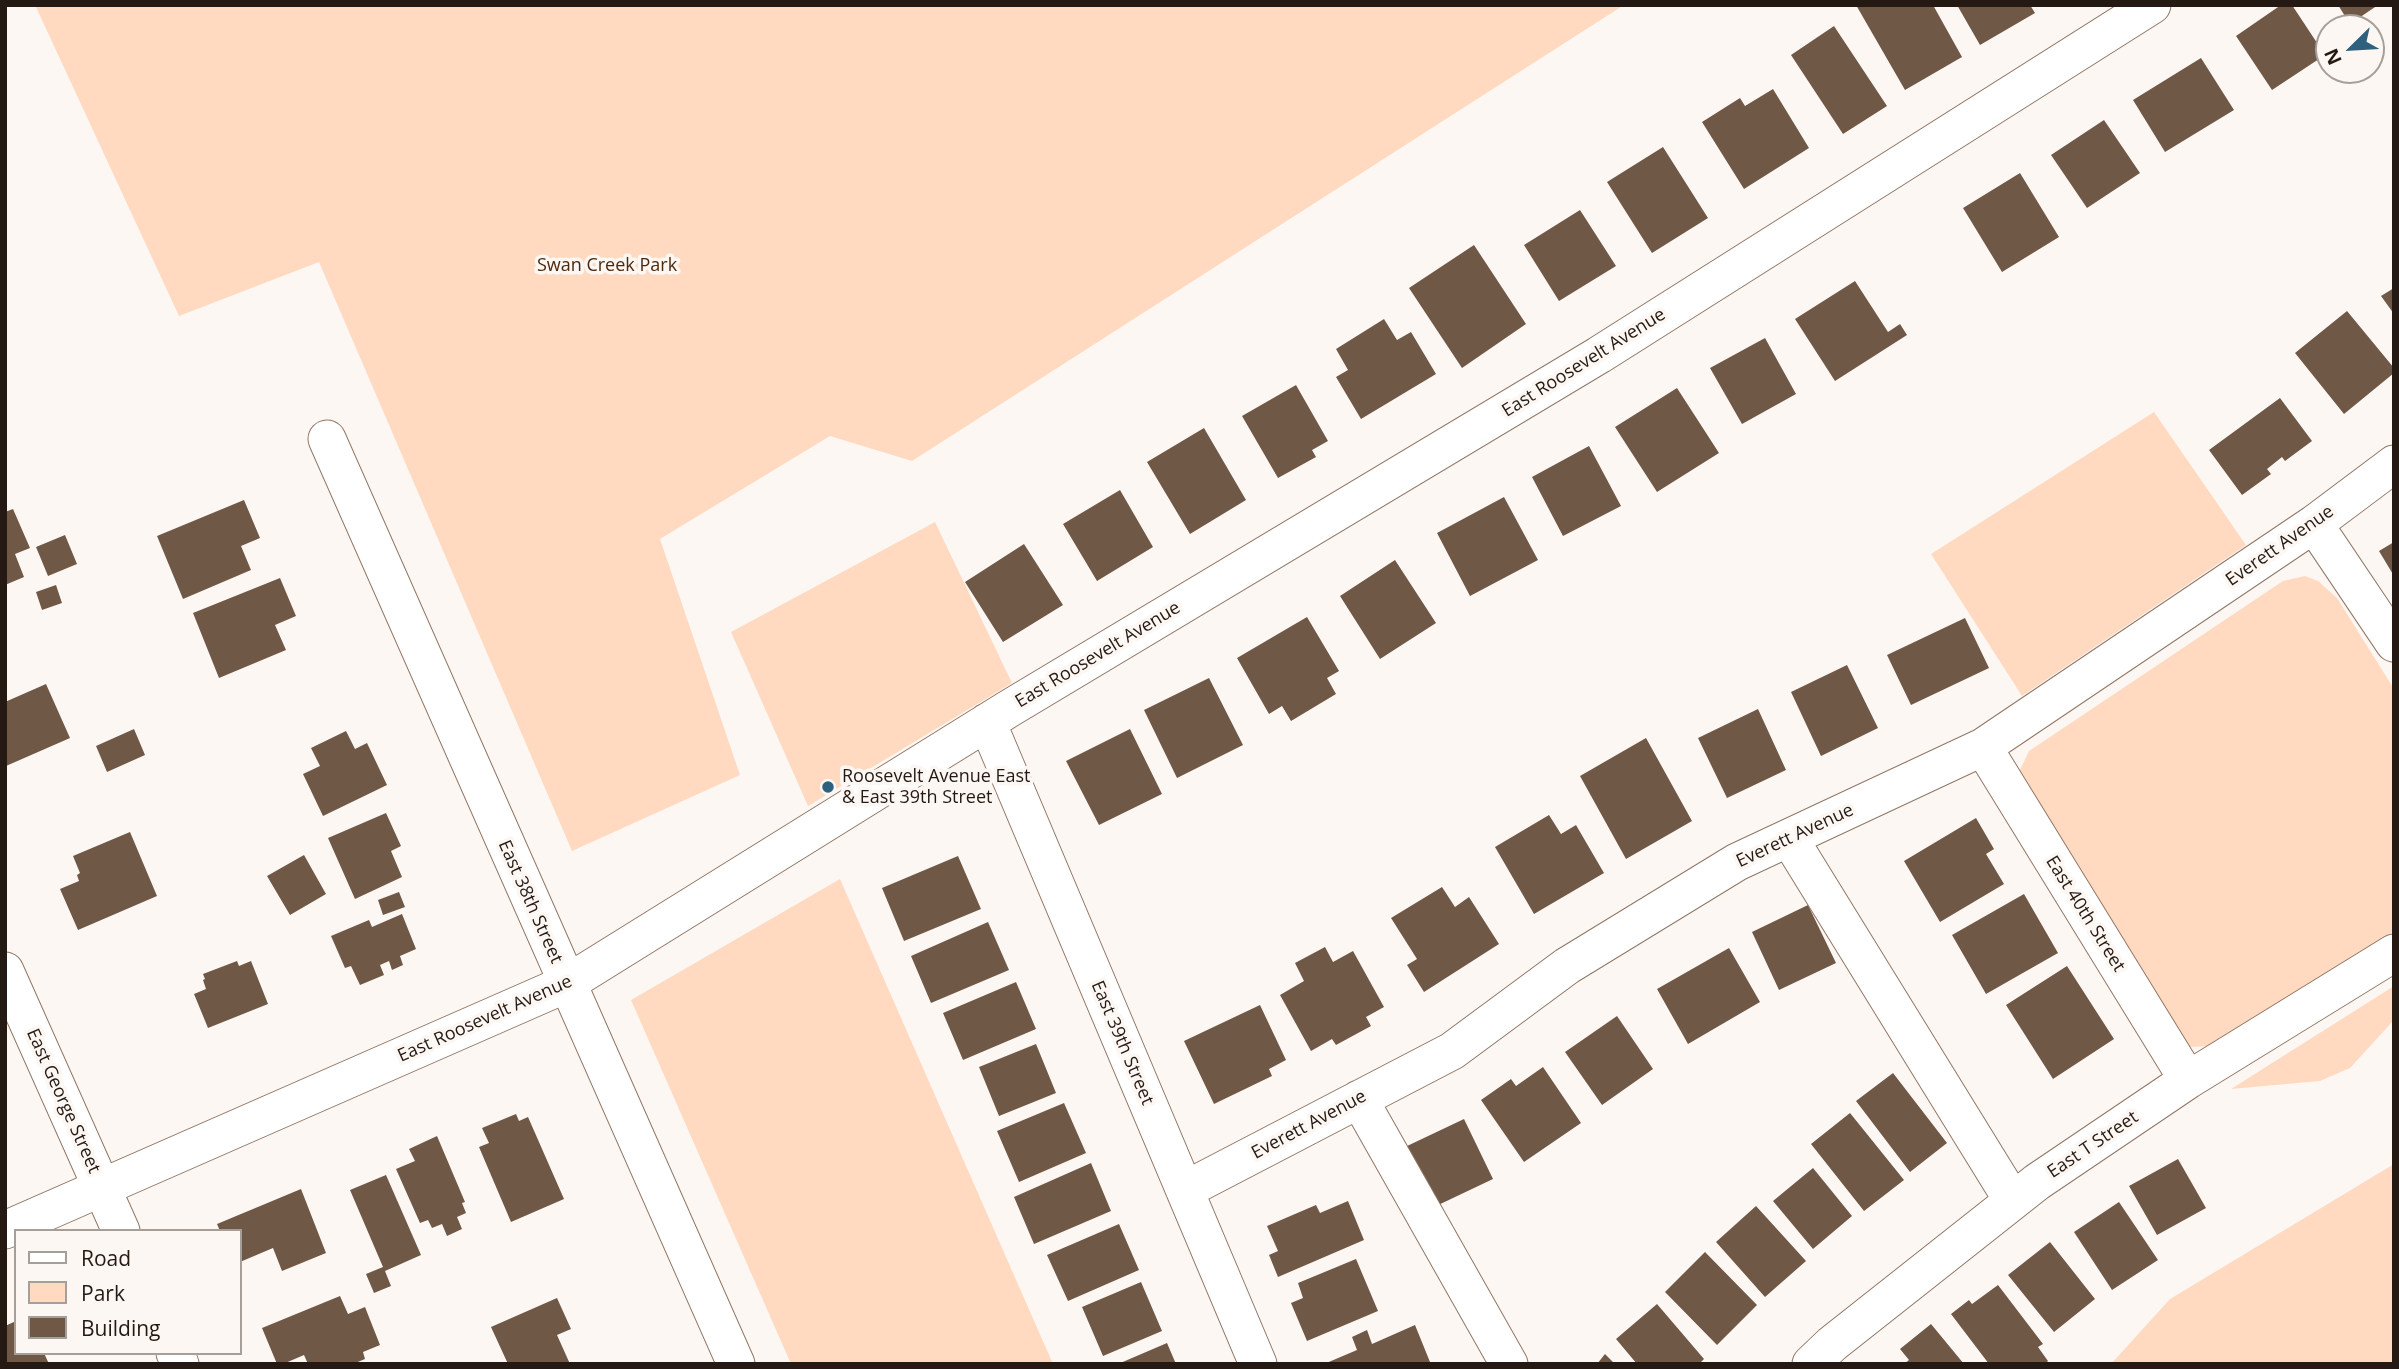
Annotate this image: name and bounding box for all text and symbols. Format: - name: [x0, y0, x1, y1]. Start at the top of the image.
- north arrow: [2315, 14, 2385, 84]
- text: N: [2318, 44, 2348, 69]
- park label: Swan Creek Park: [537, 255, 677, 277]
- street label: East Roosevelt Avenue: [1498, 304, 1670, 422]
- street label: Everett Avenue: [2222, 501, 2338, 591]
- street label: East Roosevelt Avenue: [1012, 597, 1184, 713]
- place label: Roosevelt Avenue East & East 39th Street: [842, 766, 1031, 808]
- marker: Roosevelt Avenue East & East 39th Street: [820, 779, 836, 795]
- street label: Everett Avenue: [1733, 799, 1857, 873]
- street label: East 38th Street: [493, 837, 567, 967]
- street label: East 40th Street: [2041, 852, 2129, 976]
- street label: East Roosevelt Avenue: [394, 971, 576, 1067]
- street label: East 39th Street: [1086, 978, 1158, 1108]
- street label: East George Street: [21, 1025, 105, 1177]
- street label: Everett Avenue: [1248, 1086, 1370, 1164]
- street label: East T Street: [2044, 1107, 2142, 1183]
- legend: [14, 1229, 242, 1355]
- text: Road: [81, 1244, 131, 1272]
- text: Park: [81, 1279, 125, 1307]
- text: Building: [81, 1314, 160, 1342]

